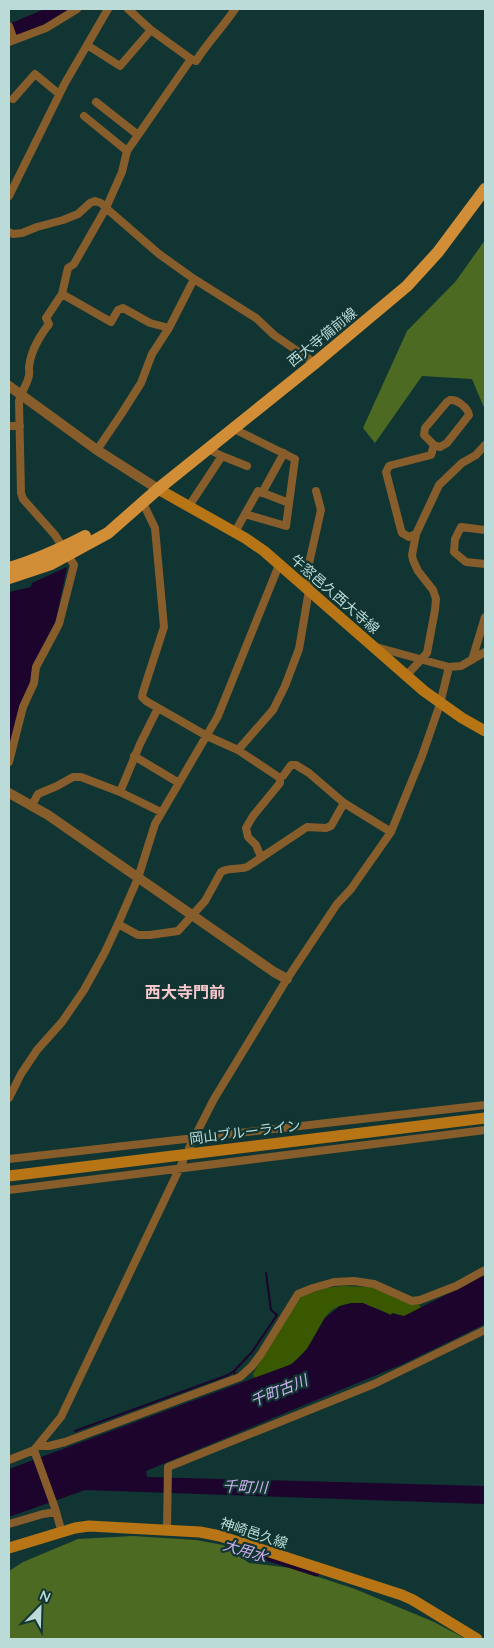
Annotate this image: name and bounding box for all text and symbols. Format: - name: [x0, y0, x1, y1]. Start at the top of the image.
- street label: 西大寺備前線: [284, 304, 360, 370]
- street label: 牛窓邑久西大寺線: [287, 550, 383, 638]
- district label: 西大寺門前: [145, 982, 225, 1002]
- street label: 岡山ブルーライン: [188, 1116, 302, 1148]
- water label: 千町古川: [247, 1370, 312, 1411]
- water label: 千町川: [222, 1476, 270, 1497]
- street label: 神崎邑久線: [218, 1514, 290, 1552]
- water label: 大用水: [221, 1535, 271, 1567]
- north arrow: [15, 1583, 65, 1633]
- text: N: [37, 1586, 53, 1606]

